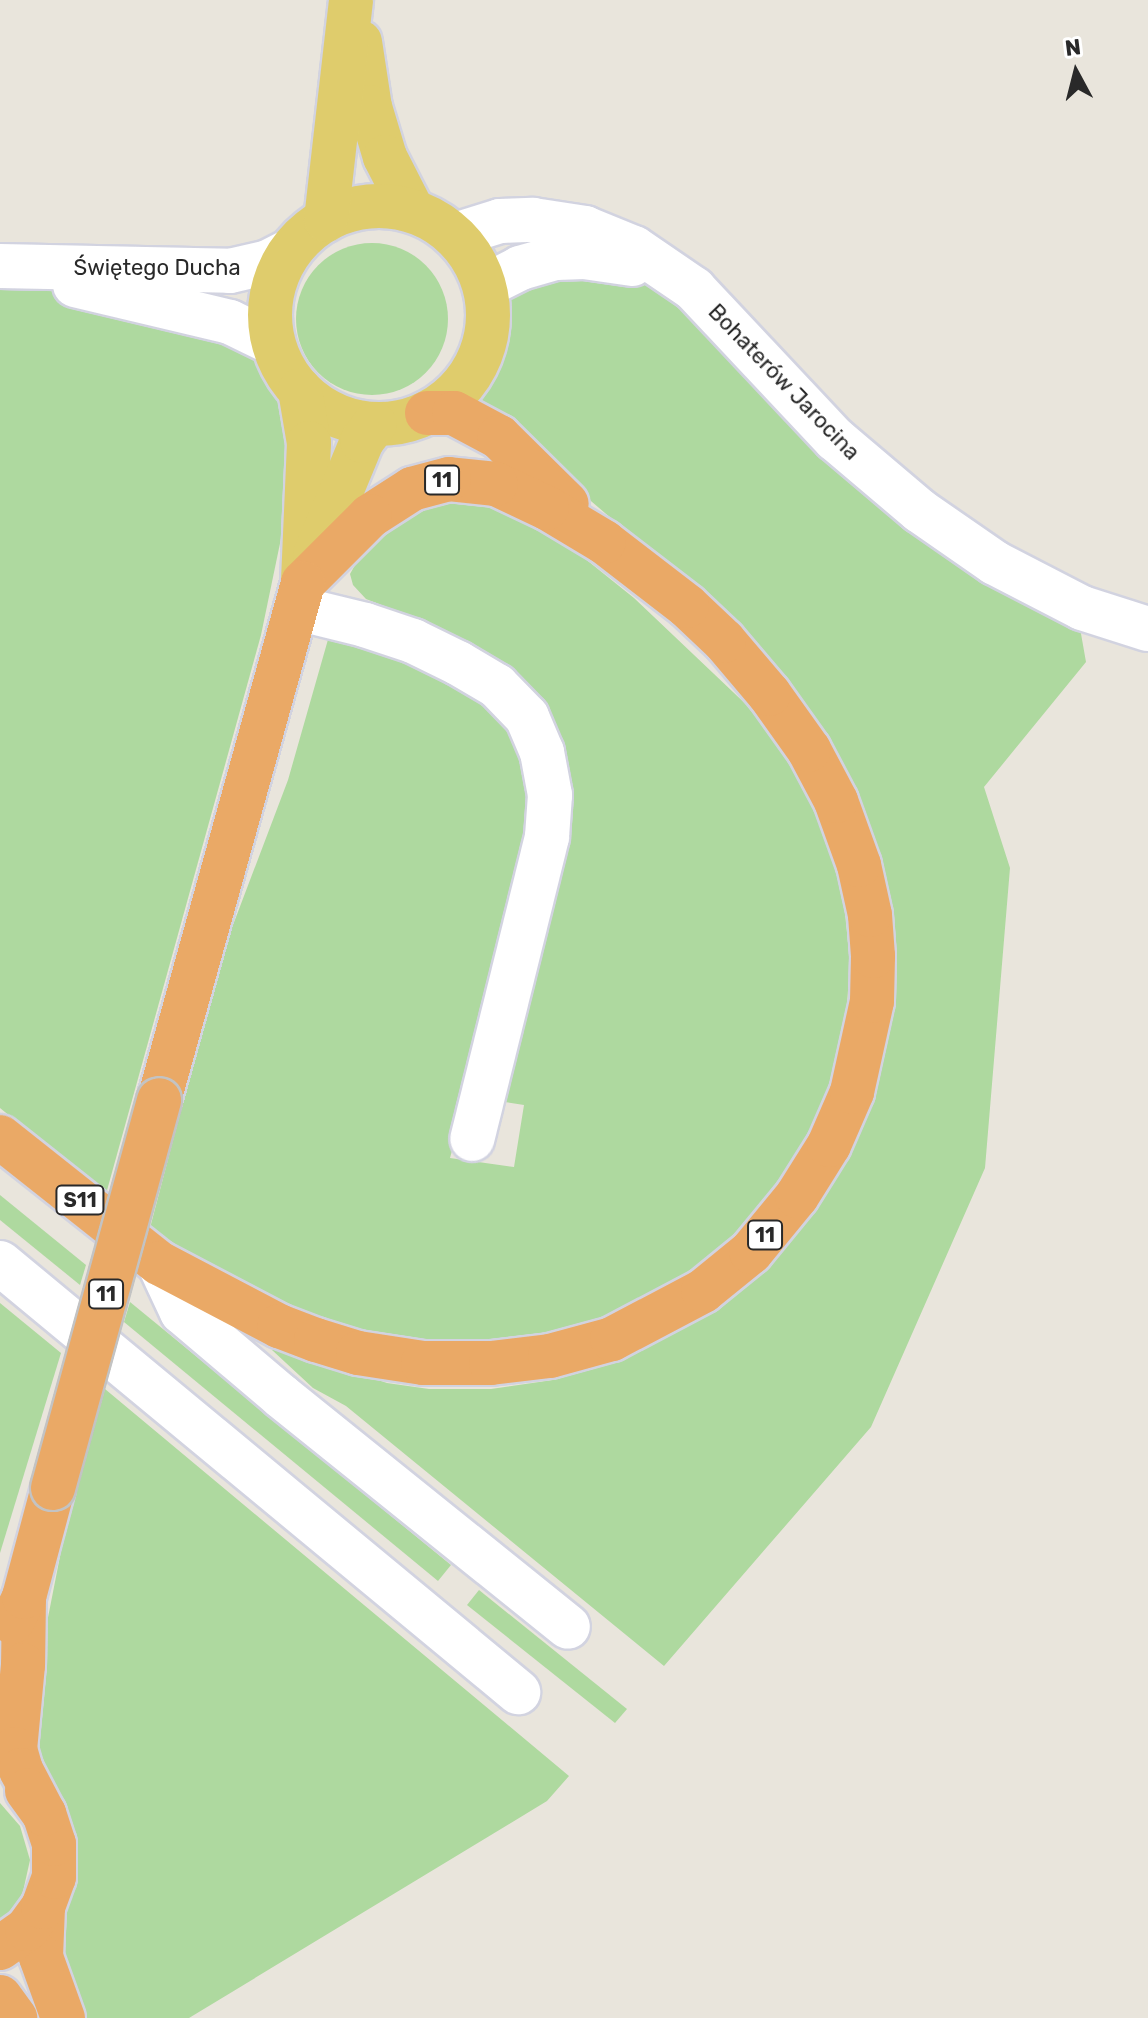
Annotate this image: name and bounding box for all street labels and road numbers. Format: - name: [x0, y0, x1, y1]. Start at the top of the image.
- street label: Świętego Ducha: [73, 255, 241, 281]
- street label: Bohaterów Jarocina: [703, 298, 865, 466]
- road number: 11: [424, 464, 460, 496]
- road number: S11: [54, 1184, 106, 1216]
- road number: 11: [747, 1219, 783, 1251]
- road number: 11: [88, 1278, 124, 1310]

